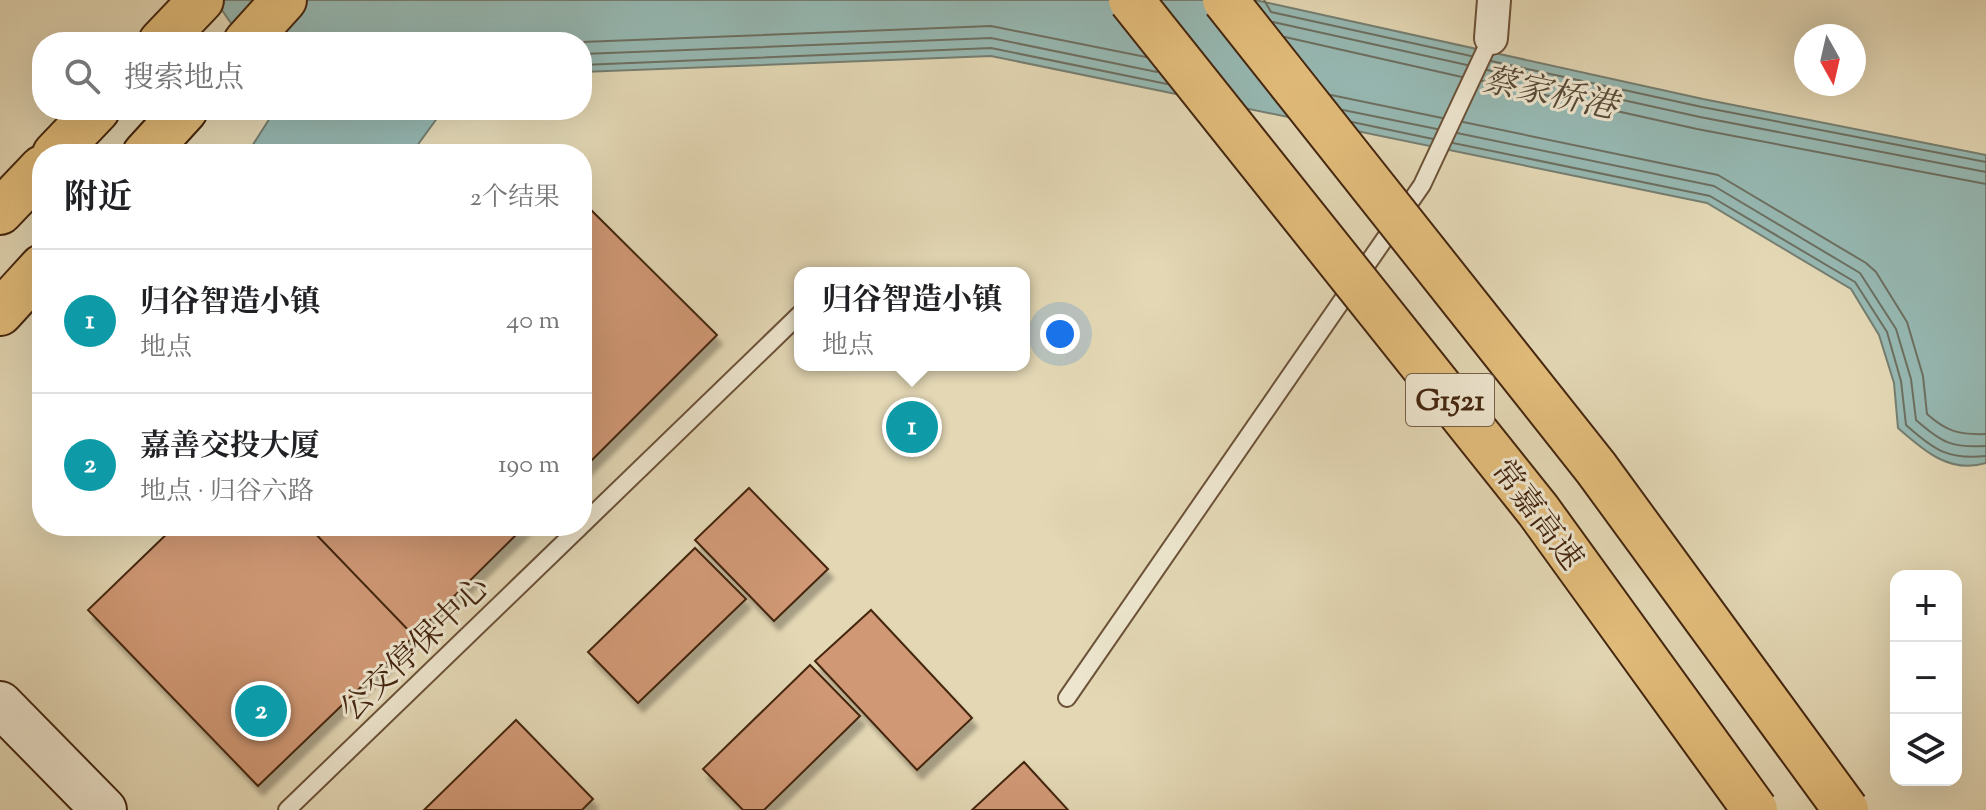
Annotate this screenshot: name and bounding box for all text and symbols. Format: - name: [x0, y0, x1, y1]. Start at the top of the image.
- north arrow: [1794, 24, 1866, 96]
- search box: [32, 32, 592, 120]
- icon: search: [60, 54, 104, 98]
- water label: 蔡家桥港: [1478, 57, 1625, 134]
- text: 搜索地点: [124, 58, 244, 101]
- text: 附近: [64, 175, 132, 224]
- text: 2个结果: [470, 180, 560, 217]
- popup: [794, 267, 1030, 371]
- text: 归谷智造小镇: [822, 280, 1002, 323]
- text: 归谷智造小镇: [140, 282, 320, 325]
- text: 1: [86, 303, 94, 340]
- text: 40 m: [506, 303, 560, 340]
- your location: [1040, 314, 1080, 354]
- text: 地点: [822, 328, 874, 365]
- text: 地点: [140, 330, 192, 367]
- road number: G1521: [1406, 374, 1494, 426]
- pin: 1: [886, 397, 938, 457]
- text: 嘉善交投大厦: [140, 426, 320, 469]
- text: 2: [84, 447, 96, 484]
- text: 190 m: [498, 447, 560, 484]
- street label: 常嘉高速: [1479, 451, 1592, 581]
- text: 地点 · 归谷六路: [140, 474, 314, 511]
- street label: 公交停保中心: [331, 567, 501, 733]
- map controls: [1890, 570, 1962, 786]
- button: +: [1890, 570, 1962, 642]
- button: −: [1890, 642, 1962, 714]
- pin: 2: [235, 681, 287, 741]
- button: layers: [1890, 714, 1962, 786]

